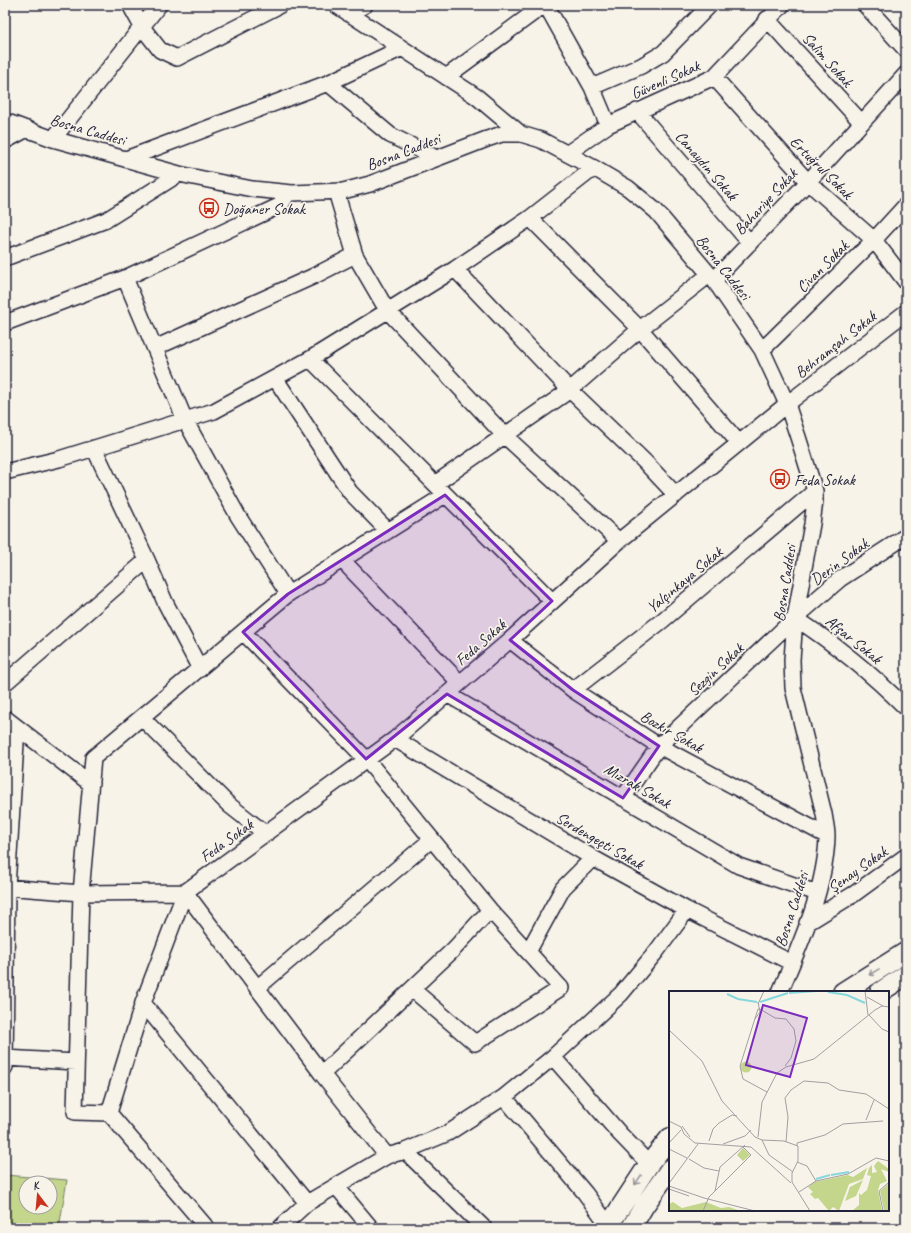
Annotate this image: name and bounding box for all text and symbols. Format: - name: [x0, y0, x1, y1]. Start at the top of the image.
- street label: Salim Sokak: [798, 28, 858, 92]
- street label: Güvenli Sokak: [628, 55, 704, 104]
- street label: Bosna Caddesi: [48, 110, 130, 151]
- street label: Canaydın Sokak: [671, 127, 743, 205]
- street label: Bosna Caddesi: [364, 128, 445, 175]
- street label: Ertuğrul Sokak: [786, 132, 858, 204]
- street label: Bahariye Sokak: [730, 163, 803, 239]
- bus stop icon: Doğaner Sokak: [198, 197, 220, 219]
- place label: Doğaner Sokak: [223, 199, 306, 219]
- street label: Bosna Caddesi: [691, 231, 756, 306]
- street label: Civan Sokak: [792, 236, 854, 297]
- street label: Behramşah Sokak: [791, 306, 881, 383]
- bus stop icon: Feda Sokak: [769, 468, 791, 490]
- place label: Feda Sokak: [794, 470, 856, 490]
- street label: Derin Sokak: [807, 533, 873, 589]
- street label: Yalçınkaya Sokak: [643, 541, 728, 617]
- street label: Bosna Caddesi: [769, 541, 801, 623]
- street label: Afşar Sokak: [821, 611, 886, 669]
- street label: Feda Sokak: [451, 614, 511, 670]
- street label: Sezgin Sokak: [683, 638, 749, 701]
- street label: Bozkır Sokak: [637, 706, 707, 758]
- street label: Mızrak Sokak: [601, 759, 675, 814]
- street label: Serdengeçti Sokak: [552, 808, 648, 874]
- street label: Feda Sokak: [196, 814, 258, 867]
- street label: Şenay Sokak: [824, 841, 892, 898]
- street label: Bosna Caddesi: [770, 868, 814, 949]
- one-way arrow: [869, 968, 880, 976]
- inset map: [669, 991, 889, 1211]
- one-way arrow: [634, 1174, 642, 1185]
- north arrow: [18, 1175, 58, 1215]
- text: K: [31, 1177, 42, 1193]

